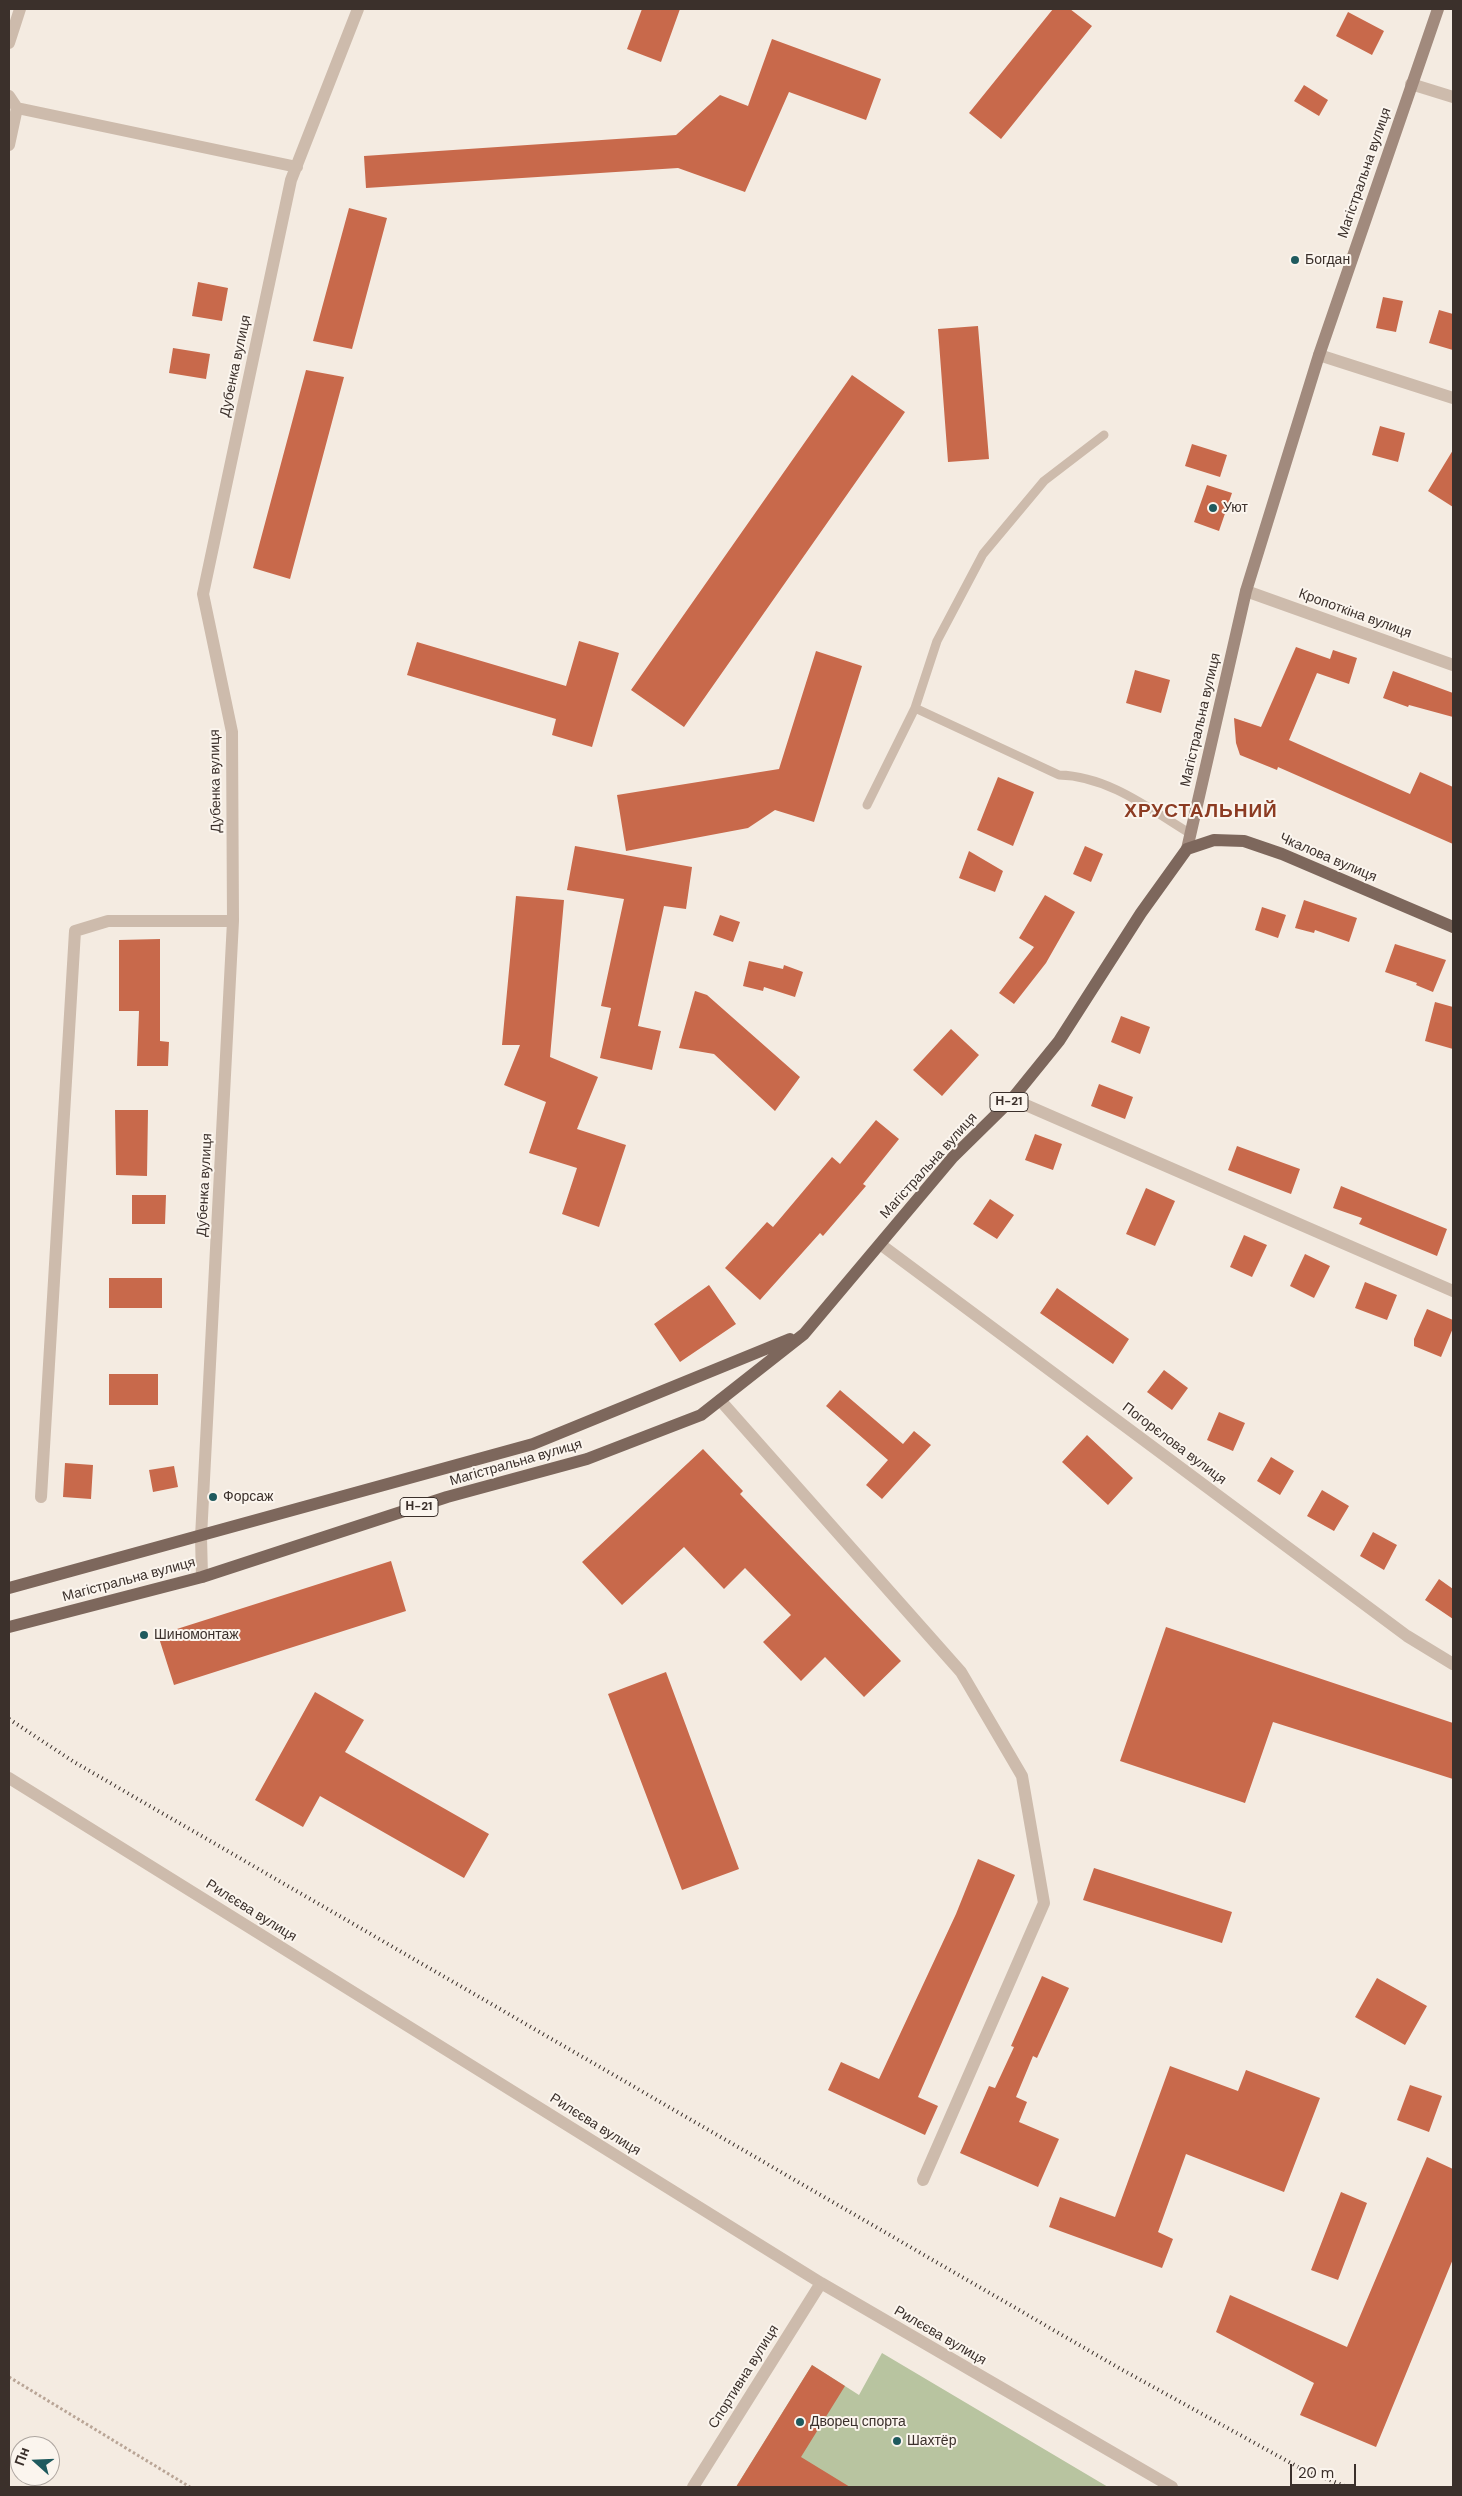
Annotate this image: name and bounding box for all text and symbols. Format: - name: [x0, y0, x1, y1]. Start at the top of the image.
- street label: Магістральна вулиця: [1335, 106, 1395, 240]
- place label: Богдан: [1305, 252, 1350, 268]
- marker: Богдан: [1289, 254, 1301, 266]
- street label: Дубенка вулиця: [217, 314, 255, 418]
- place label: Уют: [1223, 500, 1248, 516]
- marker: Уют: [1207, 502, 1219, 514]
- street label: Кропоткіна вулиця: [1296, 586, 1414, 642]
- street label: Магістральна вулиця: [1177, 651, 1225, 789]
- street label: Дубенка вулиця: [207, 729, 225, 833]
- district label: ХРУСТАЛЬНИЙ: [1123, 801, 1279, 823]
- street label: Чкалова вулиця: [1277, 830, 1379, 886]
- road number: Н-21: [990, 1092, 1028, 1112]
- street label: Магістральна вулиця: [877, 1110, 981, 1222]
- street label: Дубенка вулиця: [194, 1133, 216, 1237]
- street label: Погорєлова вулиця: [1119, 1399, 1229, 1489]
- street label: Магістральна вулиця: [448, 1436, 584, 1490]
- place label: Форсаж: [223, 1489, 273, 1505]
- marker: Форсаж: [207, 1491, 219, 1503]
- road number: Н-21: [400, 1498, 438, 1516]
- street label: Магістральна вулиця: [61, 1554, 197, 1606]
- place label: Шиномонтаж: [154, 1627, 239, 1643]
- marker: Шиномонтаж: [138, 1629, 150, 1641]
- street label: Рилєєва вулиця: [203, 1876, 299, 1946]
- street label: Рилєєва вулиця: [547, 2090, 643, 2160]
- street label: Рилєєва вулиця: [891, 2303, 989, 2369]
- street label: Спортивна вулиця: [705, 2322, 783, 2432]
- place label: Дворец спорта: [810, 2414, 906, 2430]
- marker: Дворец спорта: [794, 2416, 806, 2428]
- place label: Шахтёр: [907, 2433, 956, 2449]
- marker: Шахтёр: [891, 2435, 903, 2447]
- north arrow: [10, 2436, 60, 2486]
- text: Пн: [10, 2444, 33, 2468]
- scale bar: [1292, 2454, 1358, 2486]
- text: 20 m: [1298, 2463, 1334, 2483]

